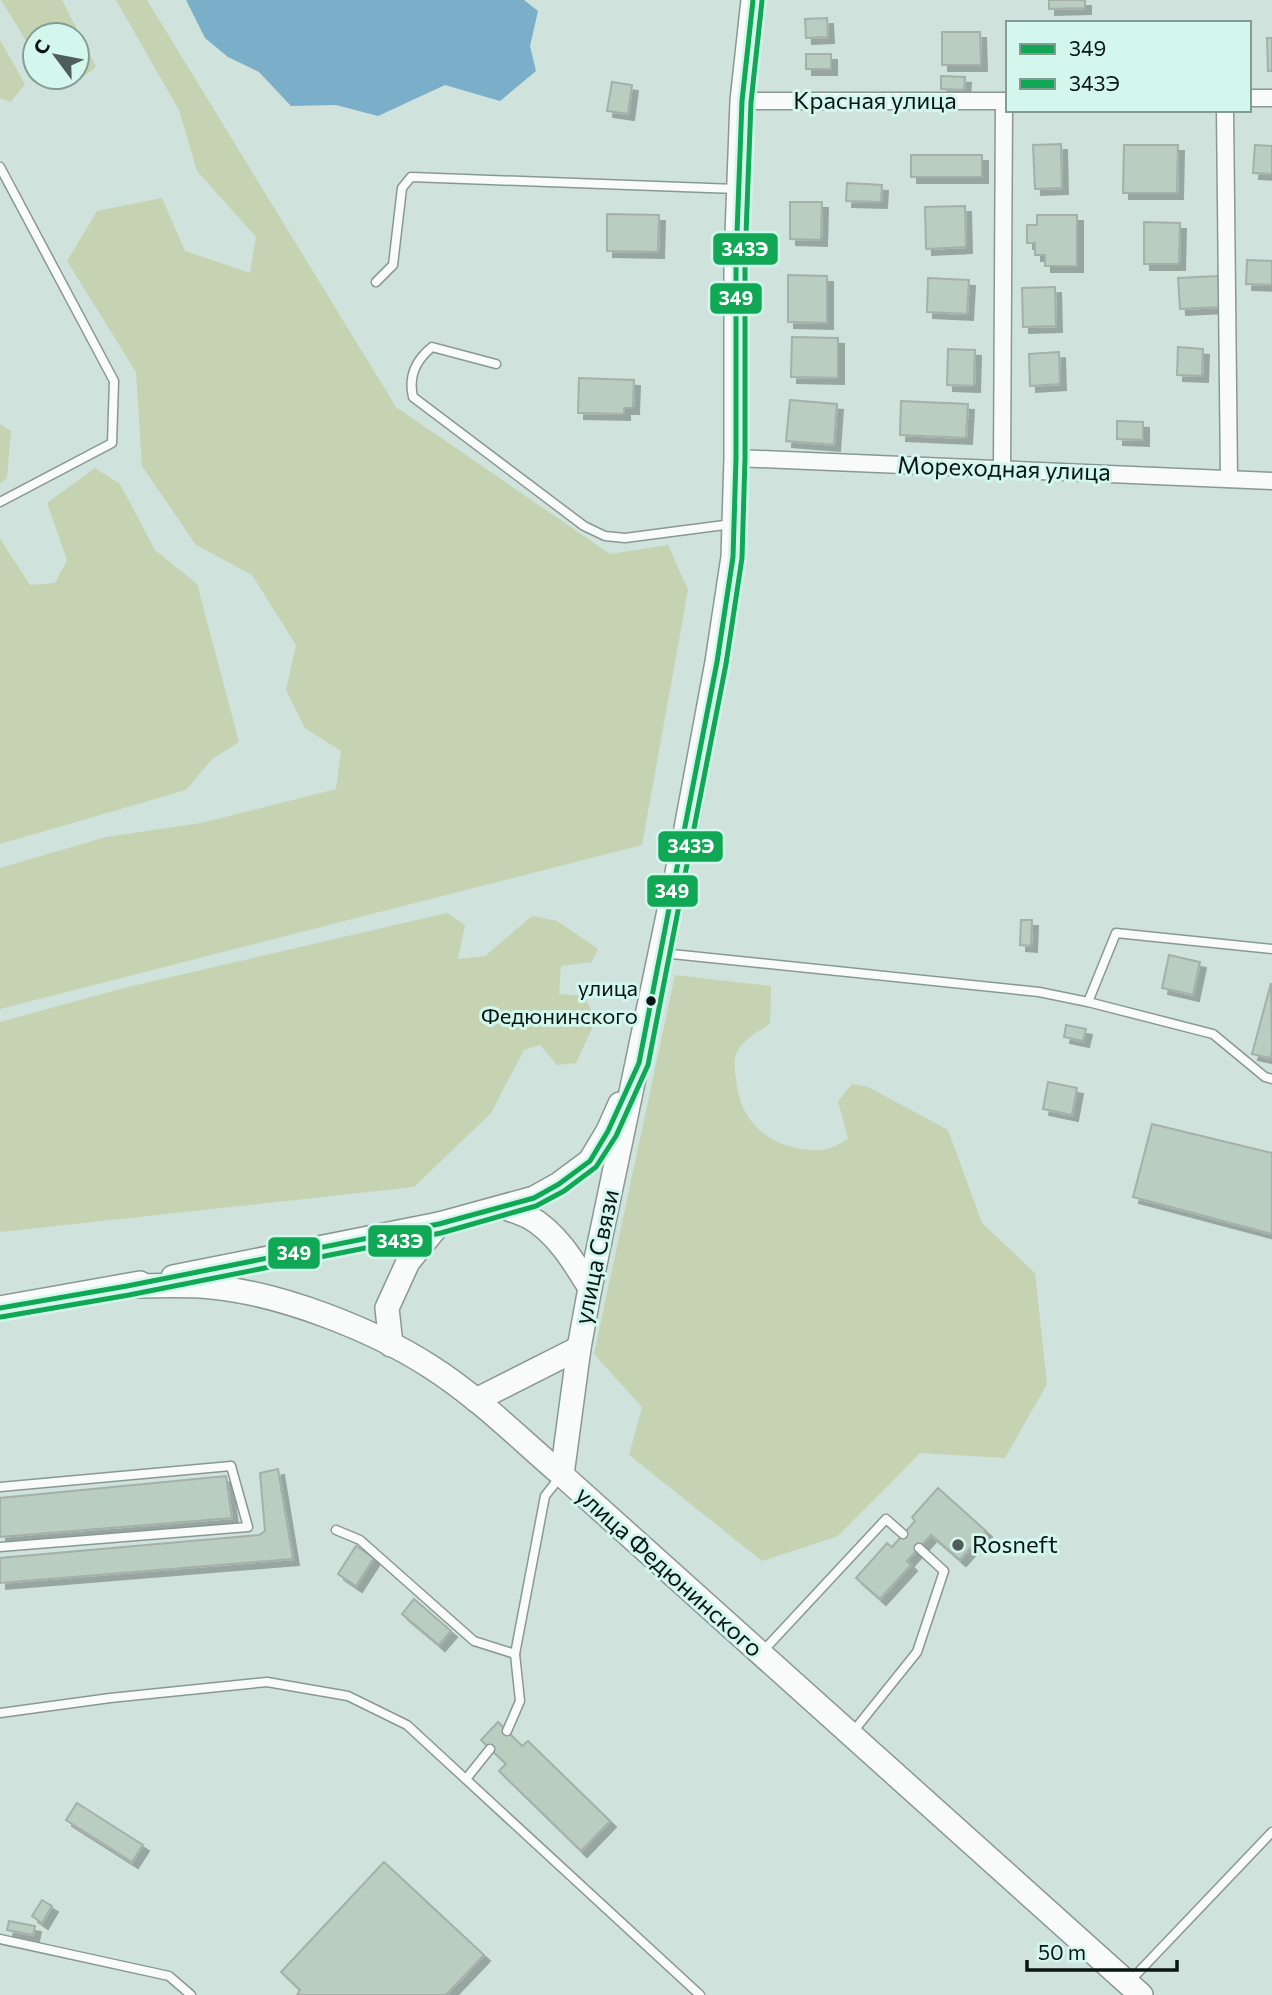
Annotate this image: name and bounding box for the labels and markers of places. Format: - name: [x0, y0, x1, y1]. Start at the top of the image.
- place label: улица Федюнинского: [481, 974, 638, 1029]
- marker: улица Федюнинского: [644, 994, 658, 1008]
- place label: Rosneft: [972, 1529, 1058, 1558]
- marker: Rosneft: [950, 1537, 966, 1553]

